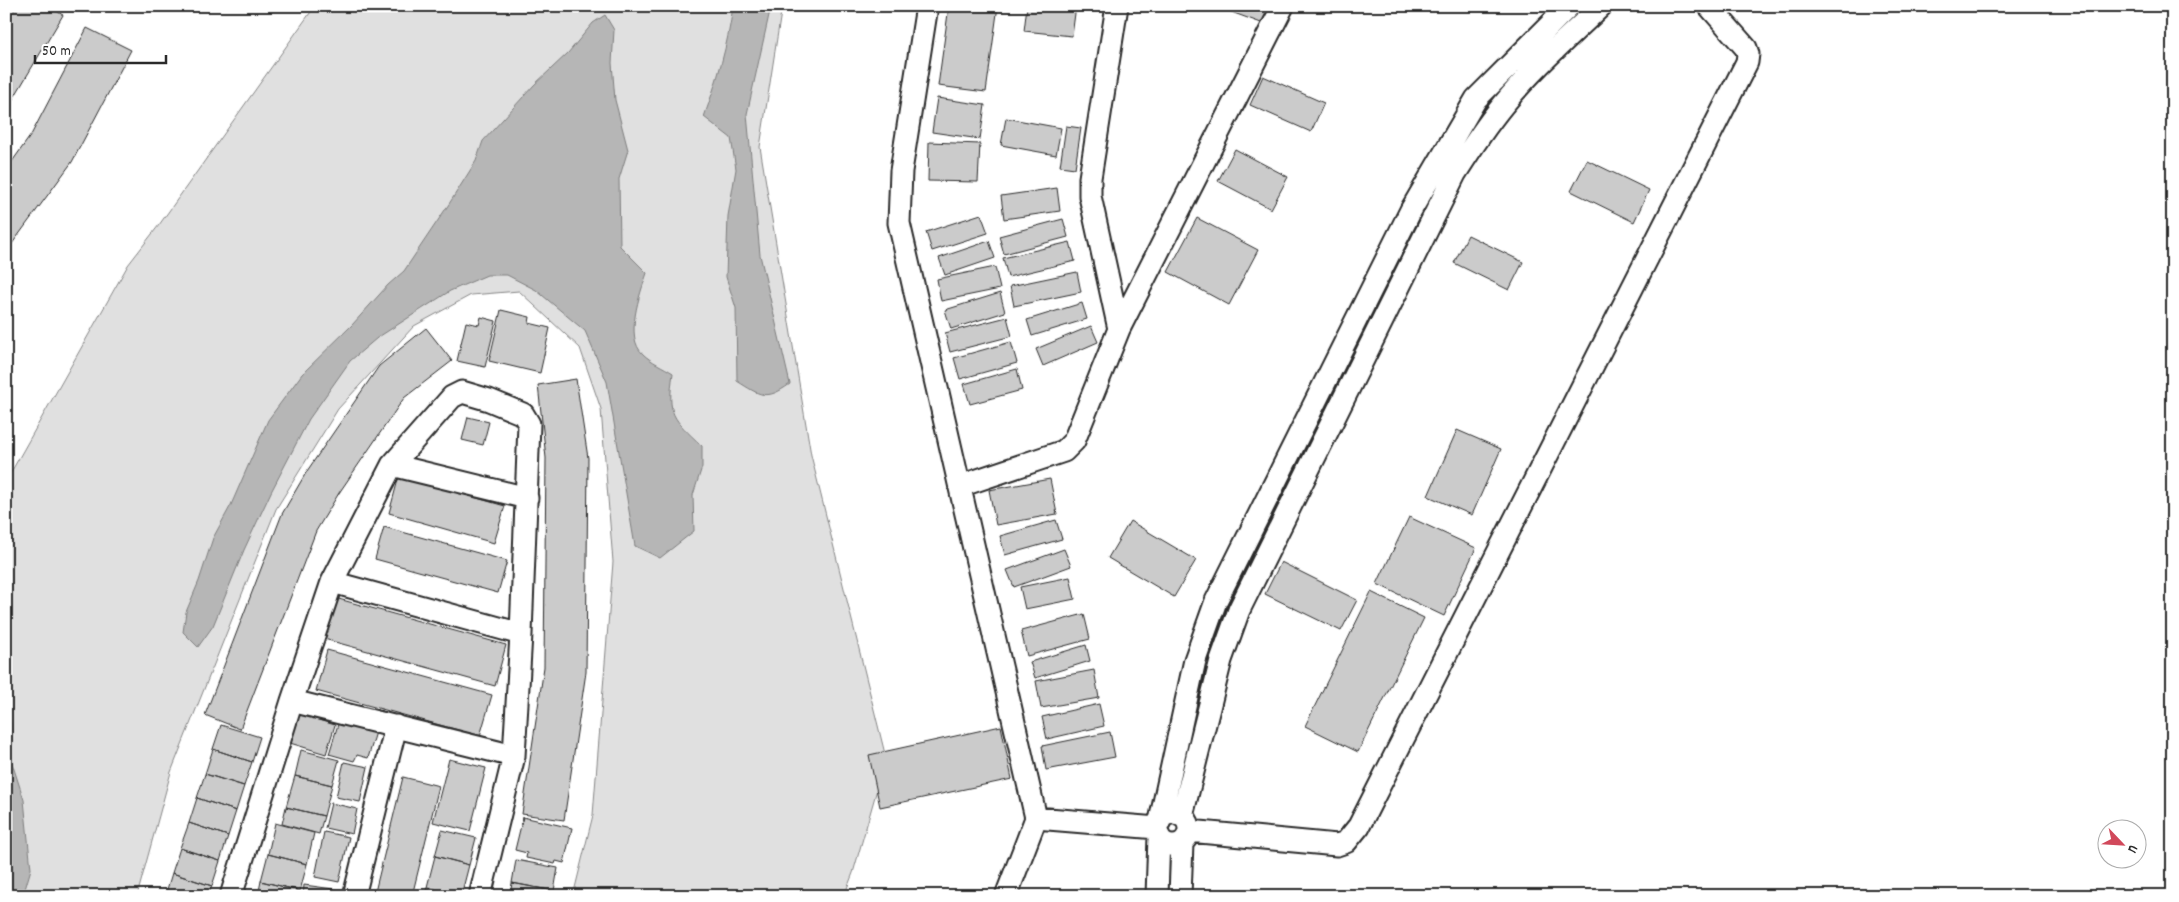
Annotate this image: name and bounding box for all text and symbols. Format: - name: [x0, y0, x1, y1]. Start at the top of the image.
- scale bar: [35, 32, 166, 64]
- text: 50 m: [42, 41, 71, 63]
- north arrow: [2096, 820, 2146, 870]
- text: U: [2121, 841, 2142, 856]

